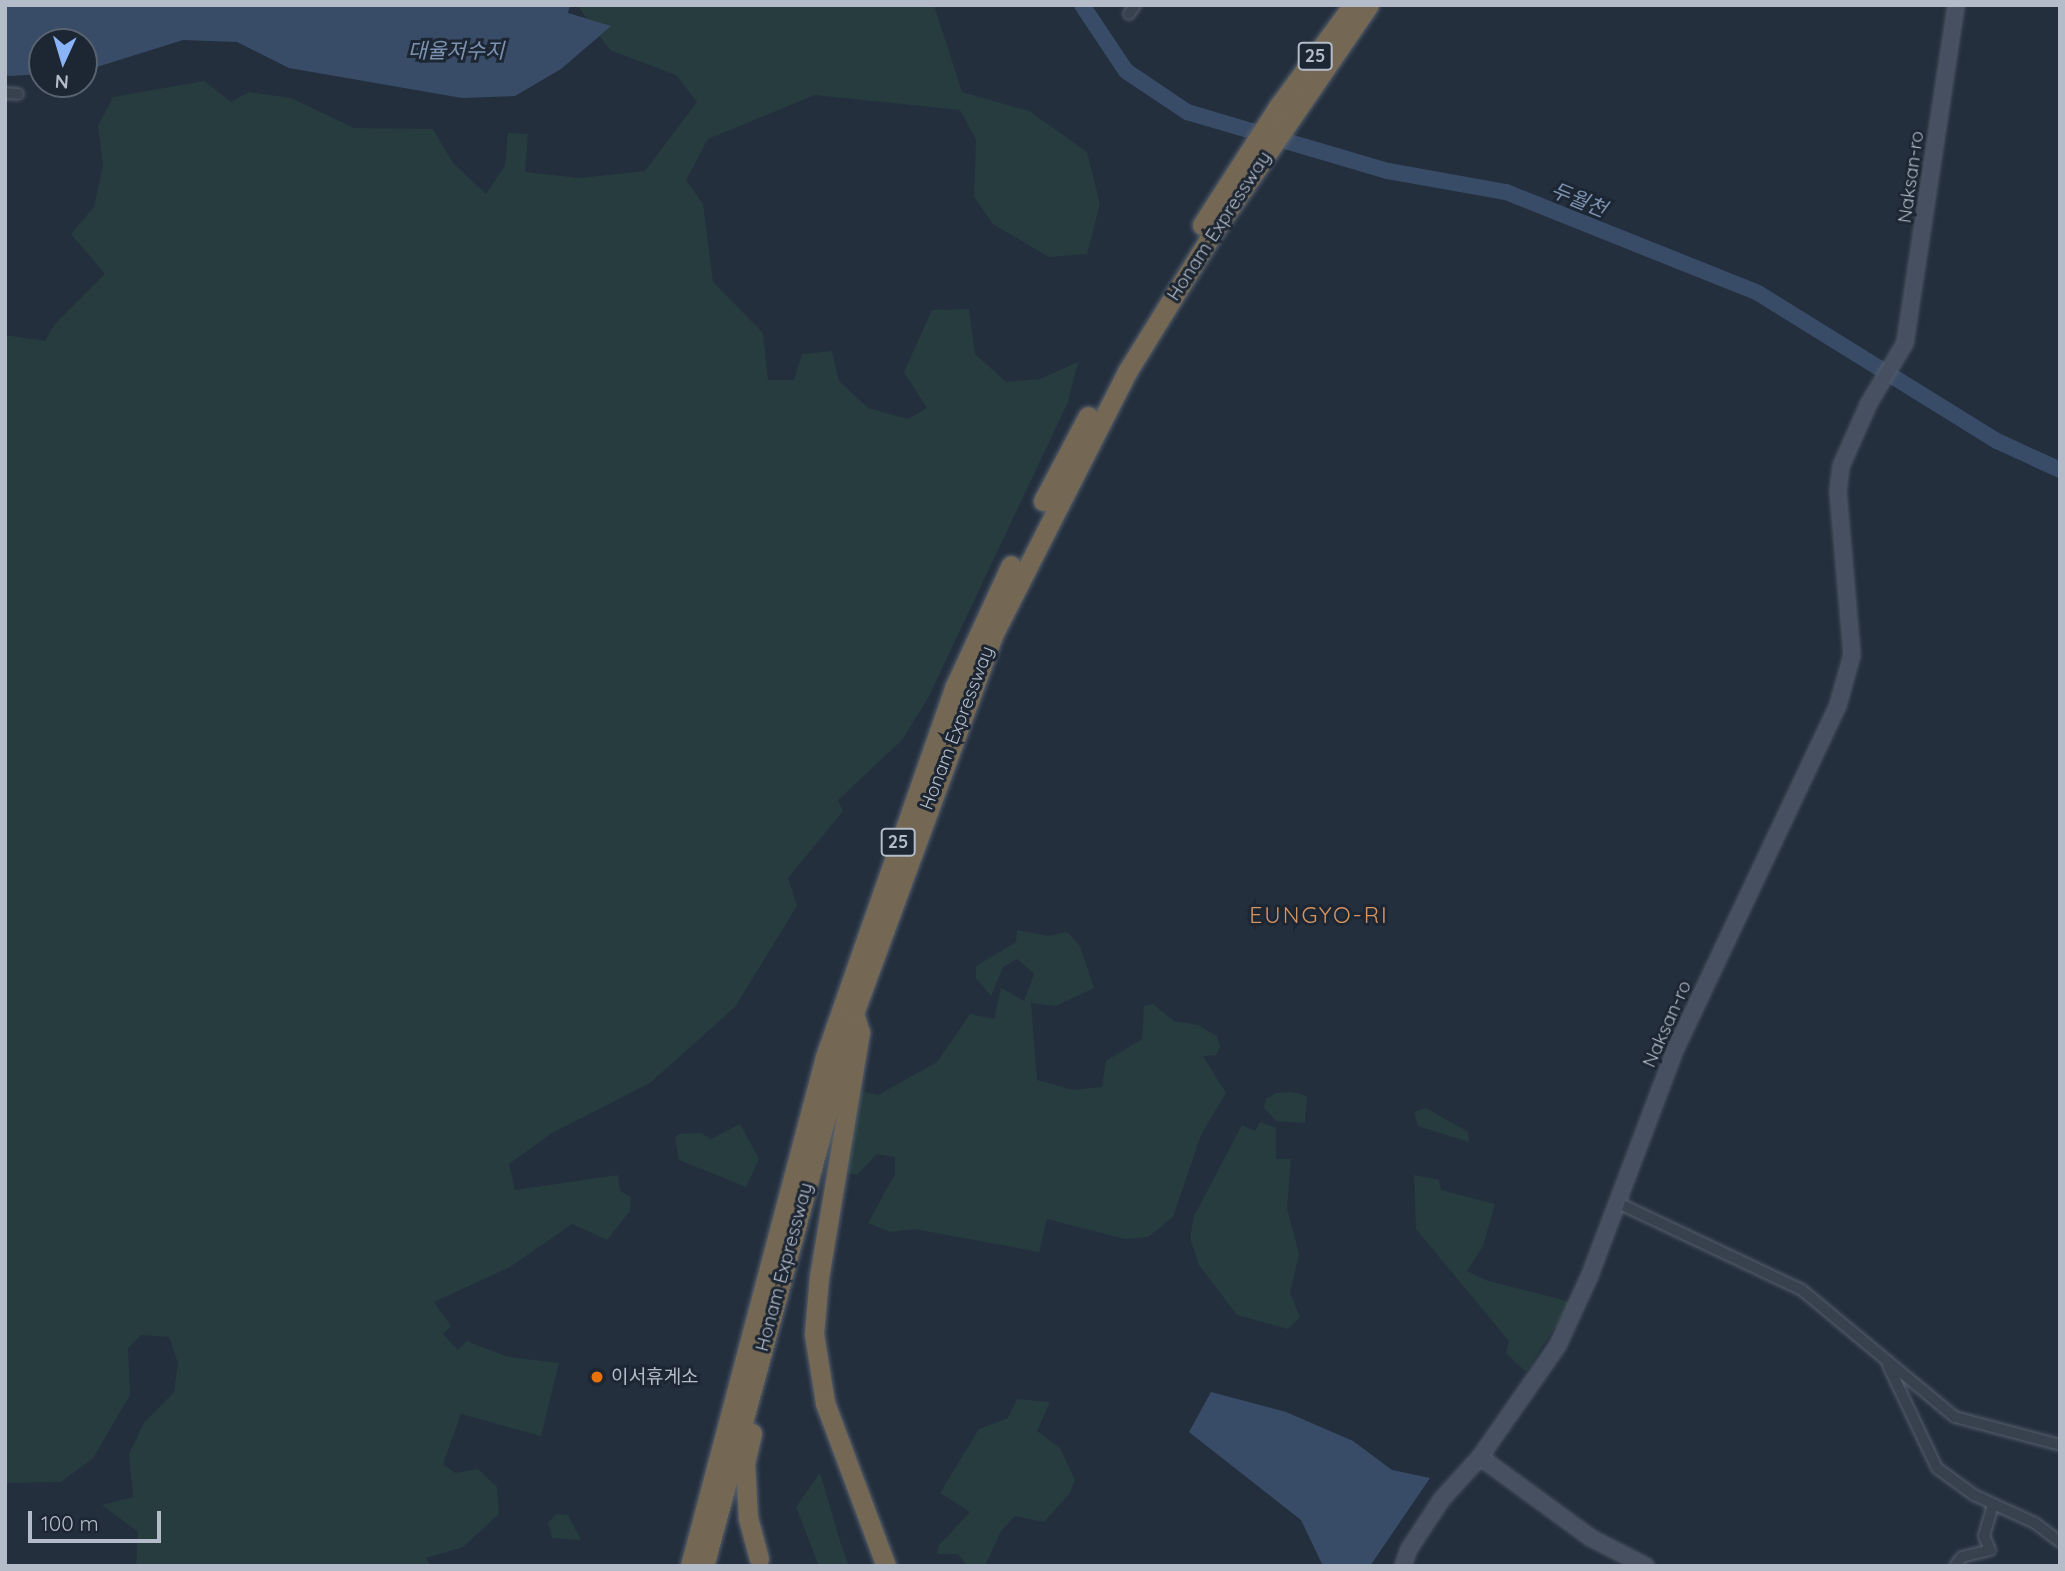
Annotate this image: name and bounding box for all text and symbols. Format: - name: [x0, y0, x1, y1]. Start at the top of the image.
- north arrow: [28, 28, 98, 98]
- water label: 대율저수지: [408, 37, 504, 63]
- road number: 25: [1298, 42, 1332, 70]
- text: N: [54, 69, 69, 94]
- street label: Naksan-ro: [1893, 129, 1929, 225]
- street label: Honam Expressway: [1162, 147, 1276, 305]
- water label: 두월천: [1547, 176, 1611, 222]
- street label: Honam Expressway: [915, 643, 999, 813]
- road number: 25: [880, 828, 916, 856]
- district label: EUNGYO-RI: [1250, 901, 1388, 929]
- street label: Naksan-ro: [1638, 977, 1696, 1071]
- street label: Honam Expressway: [750, 1180, 818, 1354]
- place label: 이서휴게소: [611, 1366, 698, 1388]
- marker: 이서휴게소: [589, 1369, 605, 1385]
- scale bar: [32, 1498, 164, 1542]
- text: 100 m: [41, 1510, 99, 1536]

